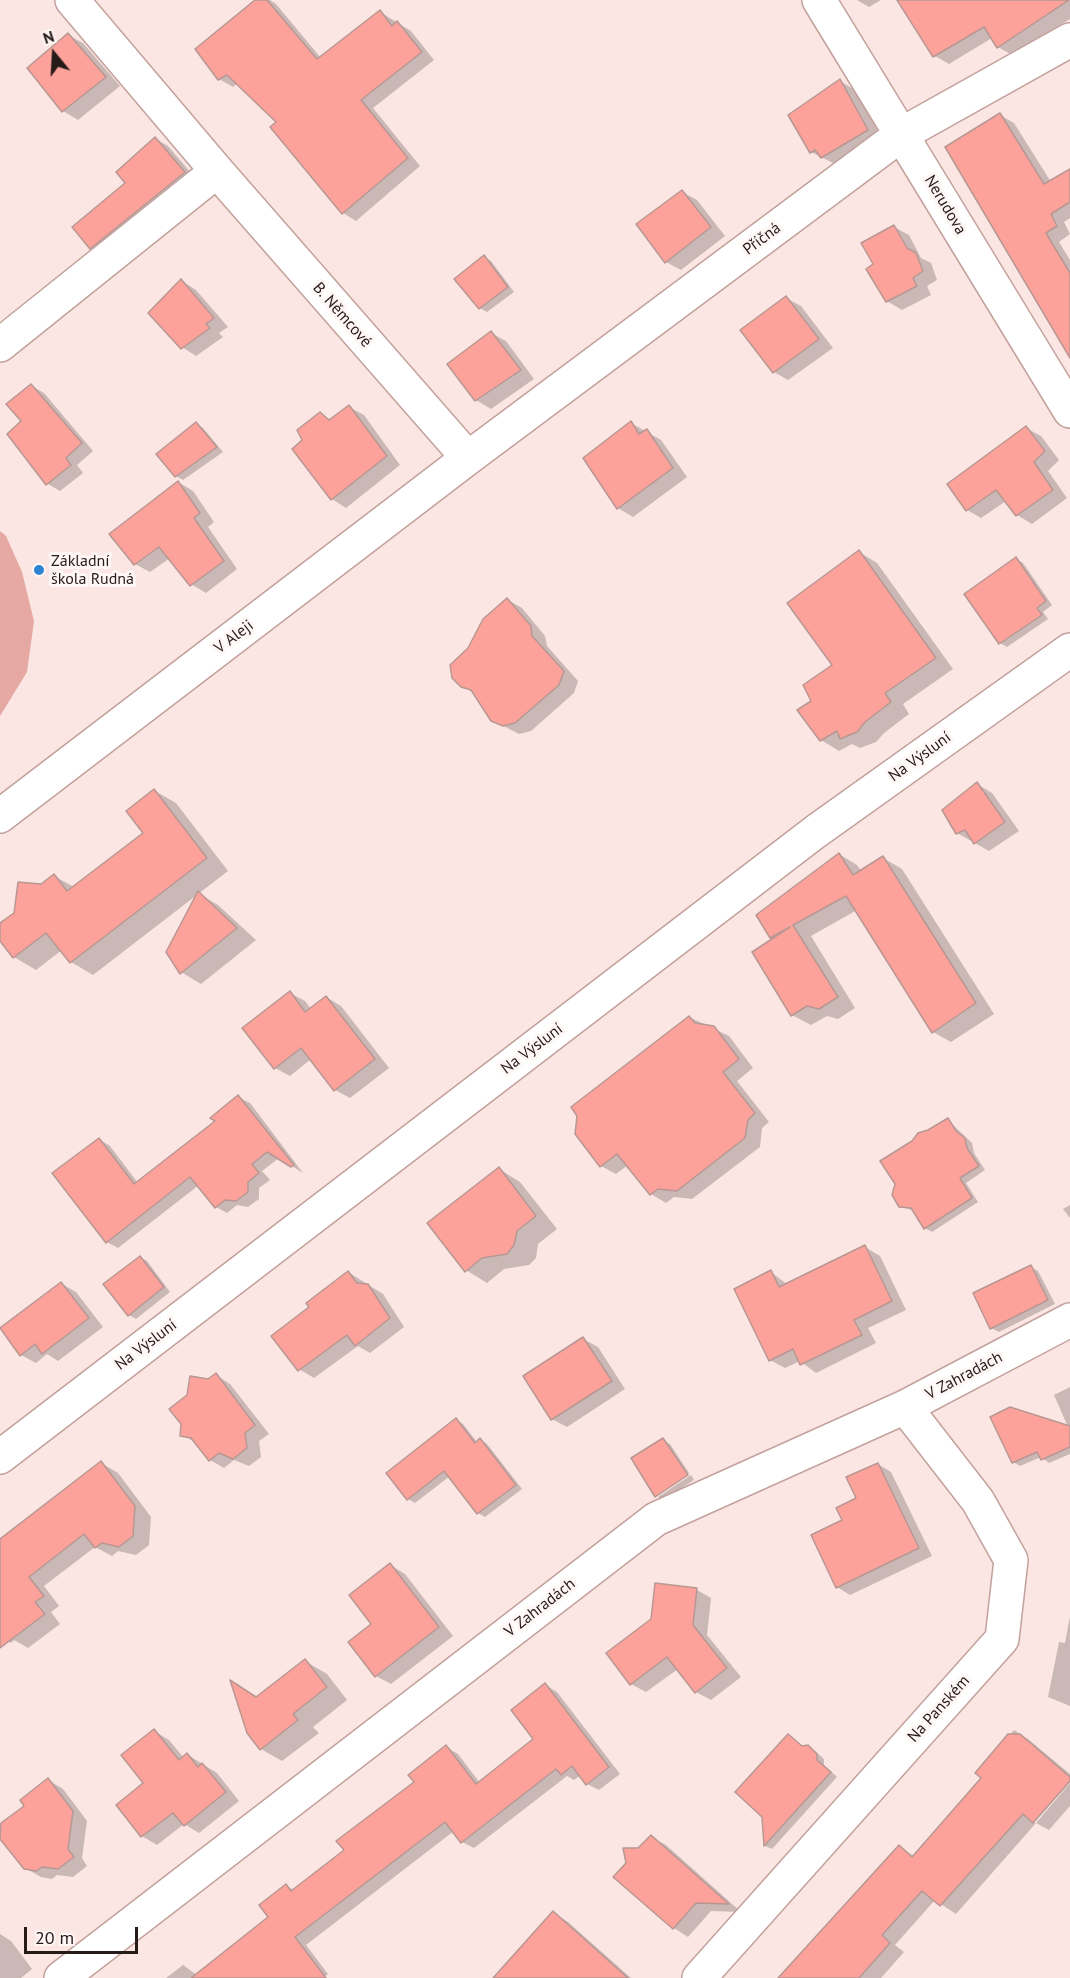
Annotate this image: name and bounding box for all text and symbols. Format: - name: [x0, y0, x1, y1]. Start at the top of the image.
- north arrow: [24, 24, 84, 84]
- text: N: [40, 26, 57, 48]
- street label: Nerudova: [920, 172, 970, 238]
- street label: Příčná: [739, 219, 785, 259]
- street label: B. Němcové: [309, 279, 375, 351]
- place label: Základní škola Rudná: [51, 551, 134, 589]
- marker: Základní škola Rudná: [32, 563, 46, 577]
- street label: V Aleji: [211, 616, 257, 658]
- street label: Na Výsluní: [885, 728, 955, 786]
- street label: Na Výsluní: [497, 1020, 567, 1078]
- street label: Na Výsluní: [111, 1316, 181, 1374]
- street label: V Zahradách: [922, 1348, 1006, 1404]
- street label: V Zahradách: [501, 1574, 579, 1642]
- street label: Na Panském: [904, 1672, 974, 1746]
- scale bar: [27, 1915, 141, 1953]
- text: 20 m: [35, 1926, 74, 1949]

